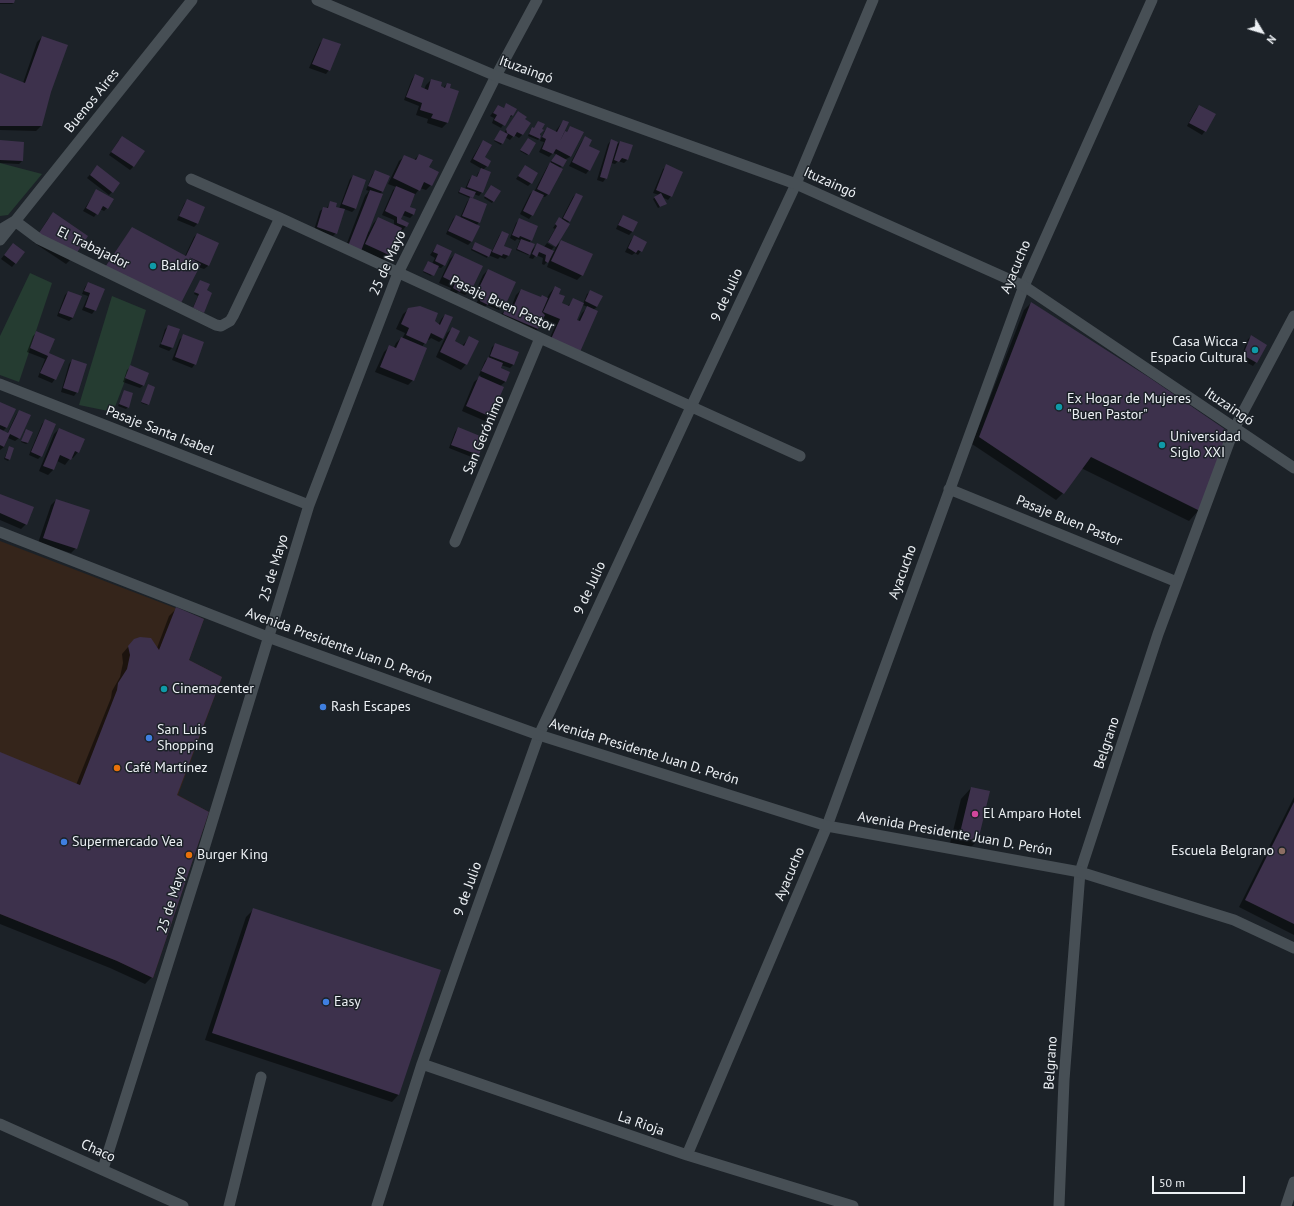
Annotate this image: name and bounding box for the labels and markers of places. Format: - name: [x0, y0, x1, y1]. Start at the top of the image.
- place label: Baldío: [161, 258, 199, 274]
- marker: Baldío: [148, 261, 158, 271]
- place label: Casa Wicca - Espacio Cultural: [1150, 334, 1247, 366]
- marker: Casa Wicca - Espacio Cultural: [1250, 345, 1260, 355]
- place label: Ex Hogar de Mujeres "Buen Pastor": [1067, 391, 1191, 424]
- marker: Ex Hogar de Mujeres "Buen Pastor": [1054, 402, 1064, 412]
- place label: Universidad Siglo XXI: [1170, 429, 1241, 462]
- marker: Universidad Siglo XXI: [1157, 440, 1167, 450]
- place label: Cinemacenter: [172, 681, 254, 697]
- marker: Cinemacenter: [159, 684, 169, 694]
- place label: Rash Escapes: [331, 699, 411, 715]
- marker: Rash Escapes: [318, 702, 328, 712]
- place label: San Luis Shopping: [157, 722, 214, 754]
- marker: San Luis Shopping: [144, 733, 154, 743]
- place label: Café Martínez: [125, 760, 207, 776]
- marker: Café Martínez: [112, 763, 122, 773]
- place label: El Amparo Hotel: [983, 806, 1081, 822]
- marker: El Amparo Hotel: [970, 809, 980, 819]
- place label: Supermercado Vea: [72, 834, 183, 850]
- marker: Supermercado Vea: [59, 837, 69, 847]
- place label: Escuela Belgrano: [1171, 843, 1274, 859]
- marker: Escuela Belgrano: [1277, 846, 1287, 856]
- place label: Burger King: [197, 847, 268, 863]
- marker: Burger King: [184, 850, 194, 860]
- place label: Easy: [334, 994, 361, 1010]
- marker: Easy: [321, 997, 331, 1007]

